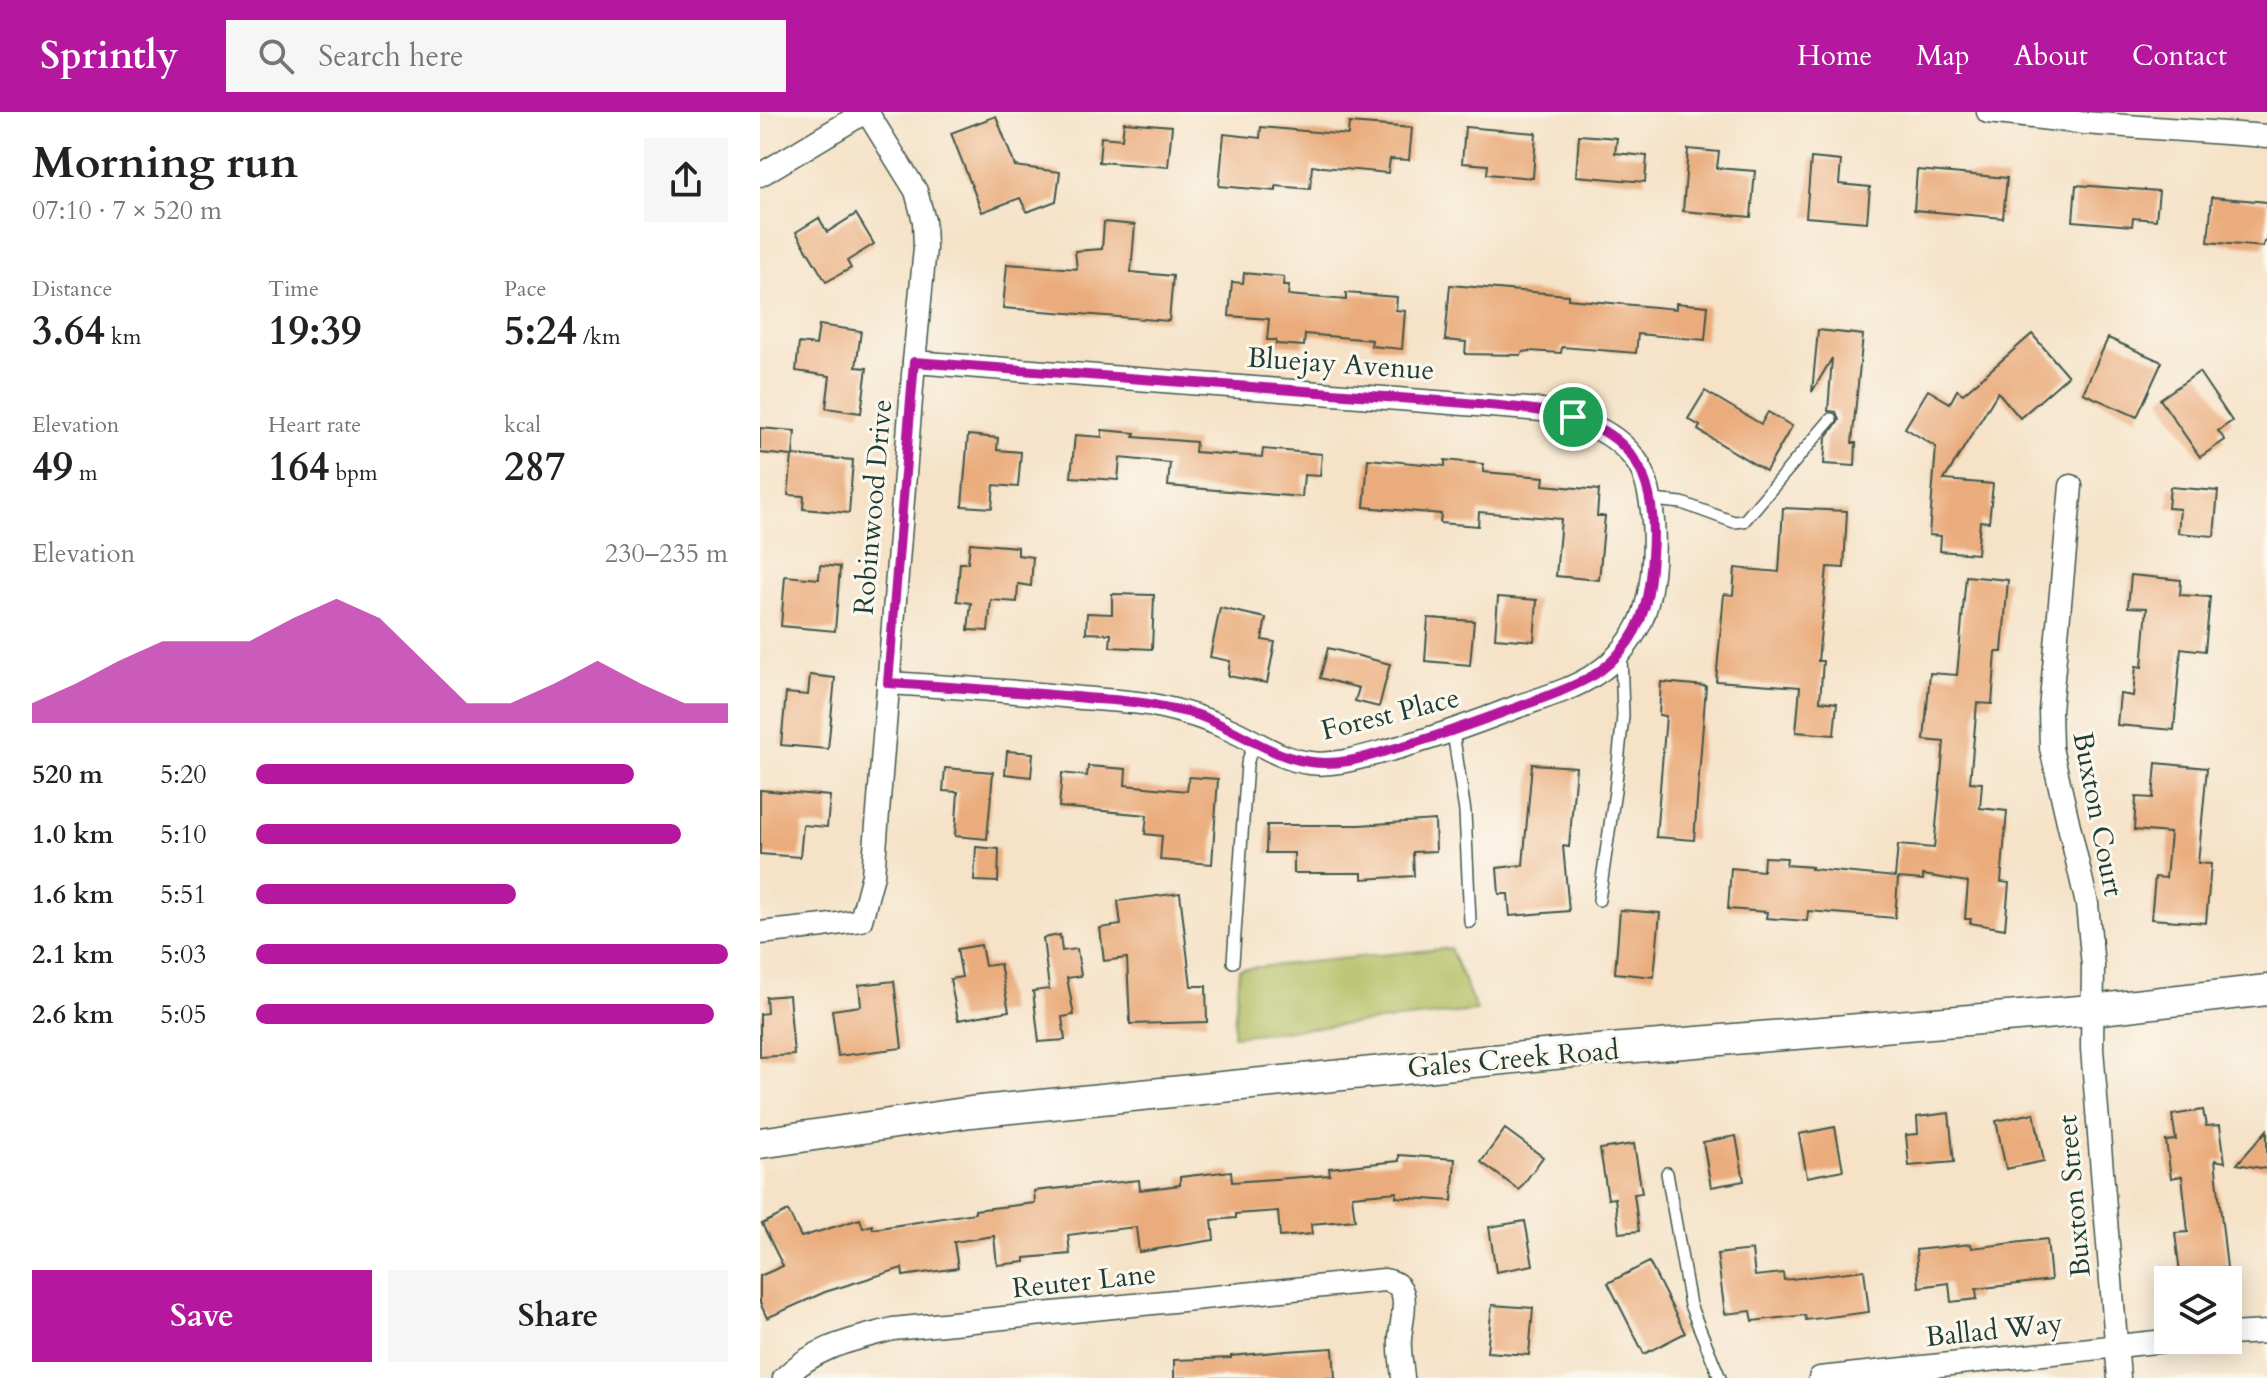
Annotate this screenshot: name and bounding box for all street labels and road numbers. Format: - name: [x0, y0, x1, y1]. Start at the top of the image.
- street label: Bluejay Avenue: [1246, 339, 1436, 389]
- street label: Robinwood Drive: [845, 398, 901, 616]
- street label: Forest Place: [1317, 678, 1463, 749]
- street label: Buxton Court: [2063, 729, 2133, 900]
- street label: Gales Creek Road: [1406, 1031, 1620, 1087]
- street label: Buxton Street: [2048, 1113, 2100, 1279]
- street label: Reuter Lane: [1010, 1255, 1158, 1307]
- street label: Ballad Way: [1924, 1304, 2065, 1356]

